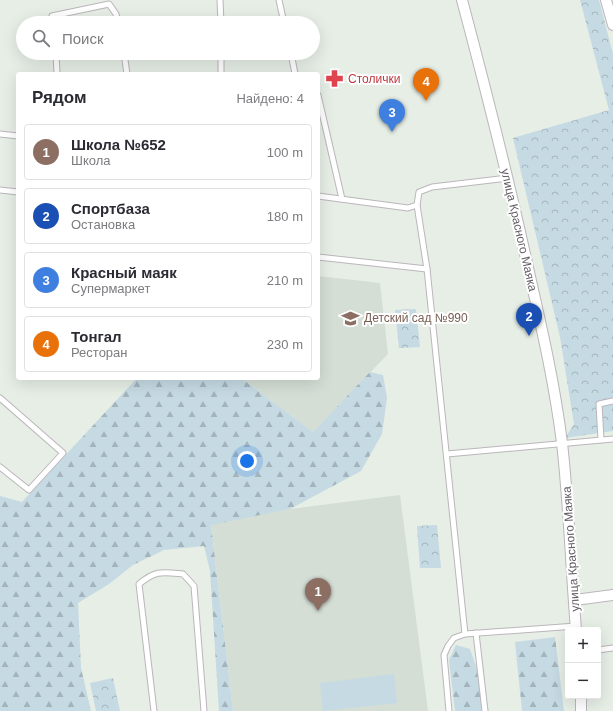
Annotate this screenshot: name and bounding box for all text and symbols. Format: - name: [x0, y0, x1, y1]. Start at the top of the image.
- search box: [16, 16, 320, 60]
- icon: search: [30, 27, 52, 49]
- text: Поиск: [62, 30, 104, 47]
- pin: 4: [413, 68, 439, 101]
- pharmacy icon: Столички: [325, 69, 345, 89]
- place label: Столички: [348, 72, 400, 86]
- text: Рядом: [32, 88, 87, 107]
- text: Найдено: 4: [236, 91, 304, 106]
- pin: 3: [379, 99, 405, 132]
- text: Школа №652: [71, 136, 166, 153]
- text: 1: [42, 145, 50, 160]
- text: 100 m: [267, 145, 303, 160]
- text: Школа: [71, 153, 111, 168]
- street label: улица Красного Маяка: [498, 167, 540, 293]
- text: Спортбаза: [71, 200, 150, 217]
- text: 2: [42, 209, 50, 224]
- text: 180 m: [267, 209, 303, 224]
- text: Остановка: [71, 217, 135, 232]
- text: Красный маяк: [71, 264, 177, 281]
- text: 3: [42, 273, 50, 288]
- text: 210 m: [267, 273, 303, 288]
- text: Супермаркет: [71, 281, 150, 296]
- pin: 2: [516, 303, 542, 336]
- school or university icon: Детский сад №990: [341, 308, 361, 328]
- place label: Детский сад №990: [364, 311, 468, 325]
- text: Тонгал: [71, 328, 122, 345]
- text: 4: [42, 337, 50, 352]
- text: 230 m: [267, 337, 303, 352]
- text: Ресторан: [71, 345, 128, 360]
- your location: [237, 451, 257, 471]
- street label: улица Красного Маяка: [560, 486, 582, 612]
- pin: 1: [305, 578, 331, 611]
- map controls: [565, 627, 601, 699]
- button: +: [565, 627, 601, 663]
- button: −: [565, 663, 601, 699]

